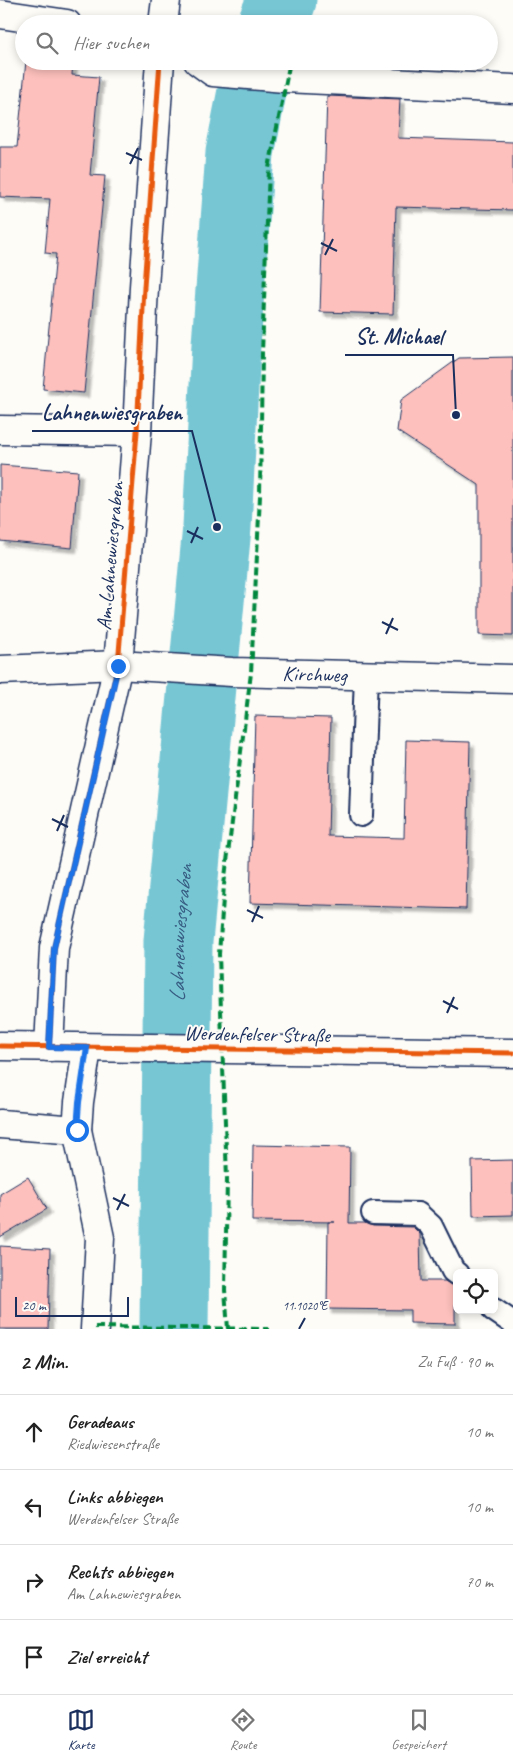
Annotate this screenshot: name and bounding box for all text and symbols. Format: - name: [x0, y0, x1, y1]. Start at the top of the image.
- search box: [15, 15, 498, 70]
- icon: search: [33, 29, 61, 57]
- text: Hier suchen: [73, 31, 149, 55]
- callout: St. Michael: [345, 318, 453, 355]
- text: St. Michael: [355, 323, 447, 351]
- callout: Lahnenwiesgraben: [32, 394, 192, 431]
- text: Lahnenwiesgraben: [42, 399, 184, 427]
- street label: Am Lahnewiesgraben: [91, 479, 130, 631]
- route end: [107, 655, 130, 678]
- street label: Kirchweg: [282, 660, 349, 688]
- water label: Lahnenwiesgraben: [163, 861, 199, 1002]
- street label: Werdenfelser Straße: [184, 1020, 332, 1048]
- route start: [66, 1119, 89, 1142]
- map controls: [453, 1269, 498, 1314]
- button: locate: [453, 1269, 498, 1314]
- scale bar: [15, 1294, 129, 1317]
- text: 20 m: [22, 1297, 46, 1314]
- text: 11.1020°E: [283, 1298, 329, 1314]
- text: 2 Min.: [20, 1349, 68, 1375]
- text: Zu Fuß · 90 m: [418, 1352, 493, 1372]
- text: Geradeaus: [67, 1410, 134, 1434]
- icon: ahead: [20, 1418, 48, 1446]
- text: 10 m: [466, 1422, 493, 1442]
- text: Riedwiesenstraße: [67, 1434, 159, 1454]
- text: Links abbiegen: [67, 1485, 163, 1509]
- icon: left: [20, 1493, 48, 1521]
- text: 10 m: [466, 1497, 493, 1517]
- text: Werdenfelser Straße: [67, 1509, 178, 1529]
- text: Rechts abbiegen: [67, 1560, 173, 1584]
- icon: right: [20, 1568, 48, 1596]
- text: 70 m: [466, 1572, 493, 1592]
- text: Am Lahnewiesgraben: [67, 1584, 180, 1604]
- icon: arrive: [20, 1643, 48, 1671]
- text: Ziel erreicht: [67, 1645, 147, 1669]
- tab: Karte: [67, 1706, 95, 1753]
- tab: Route: [229, 1706, 257, 1753]
- tab: Gespeichert: [391, 1706, 446, 1753]

